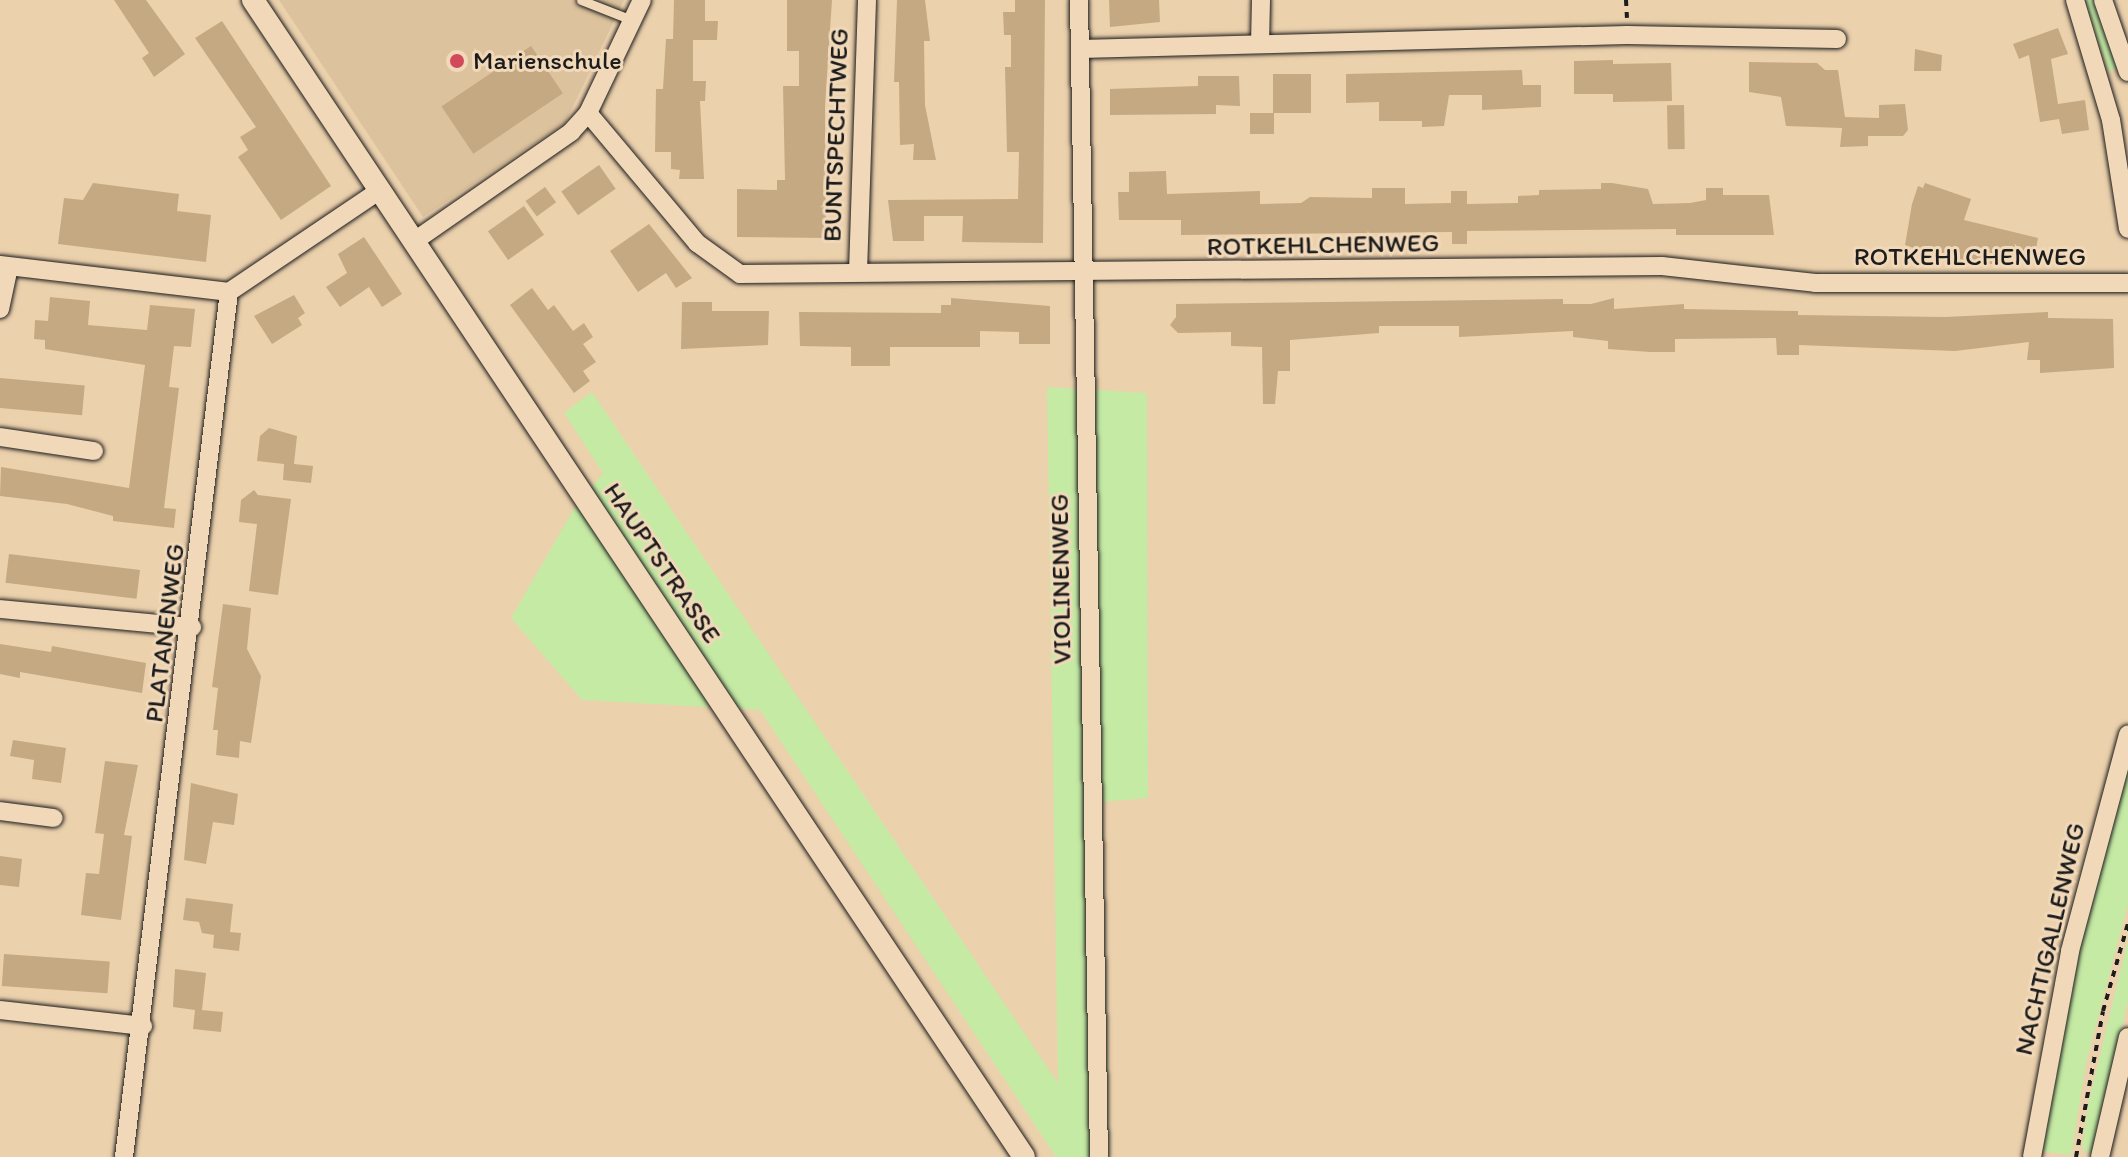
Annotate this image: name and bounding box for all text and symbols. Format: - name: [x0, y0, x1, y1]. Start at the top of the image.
- street label: BUNTSPECHTWEG: [817, 27, 855, 243]
- place label: Marienschule: [473, 45, 622, 77]
- marker: Marienschule: [448, 52, 466, 70]
- street label: ROTKEHLCHENWEG: [1206, 227, 1440, 263]
- street label: ROTKEHLCHENWEG: [1854, 241, 2086, 273]
- street label: HAUPTSTRASSE: [597, 477, 727, 649]
- street label: VIOLINENWEG: [1044, 493, 1078, 665]
- street label: PLATANENWEG: [139, 542, 191, 724]
- street label: NACHTIGALLENWEG: [2008, 820, 2092, 1058]

